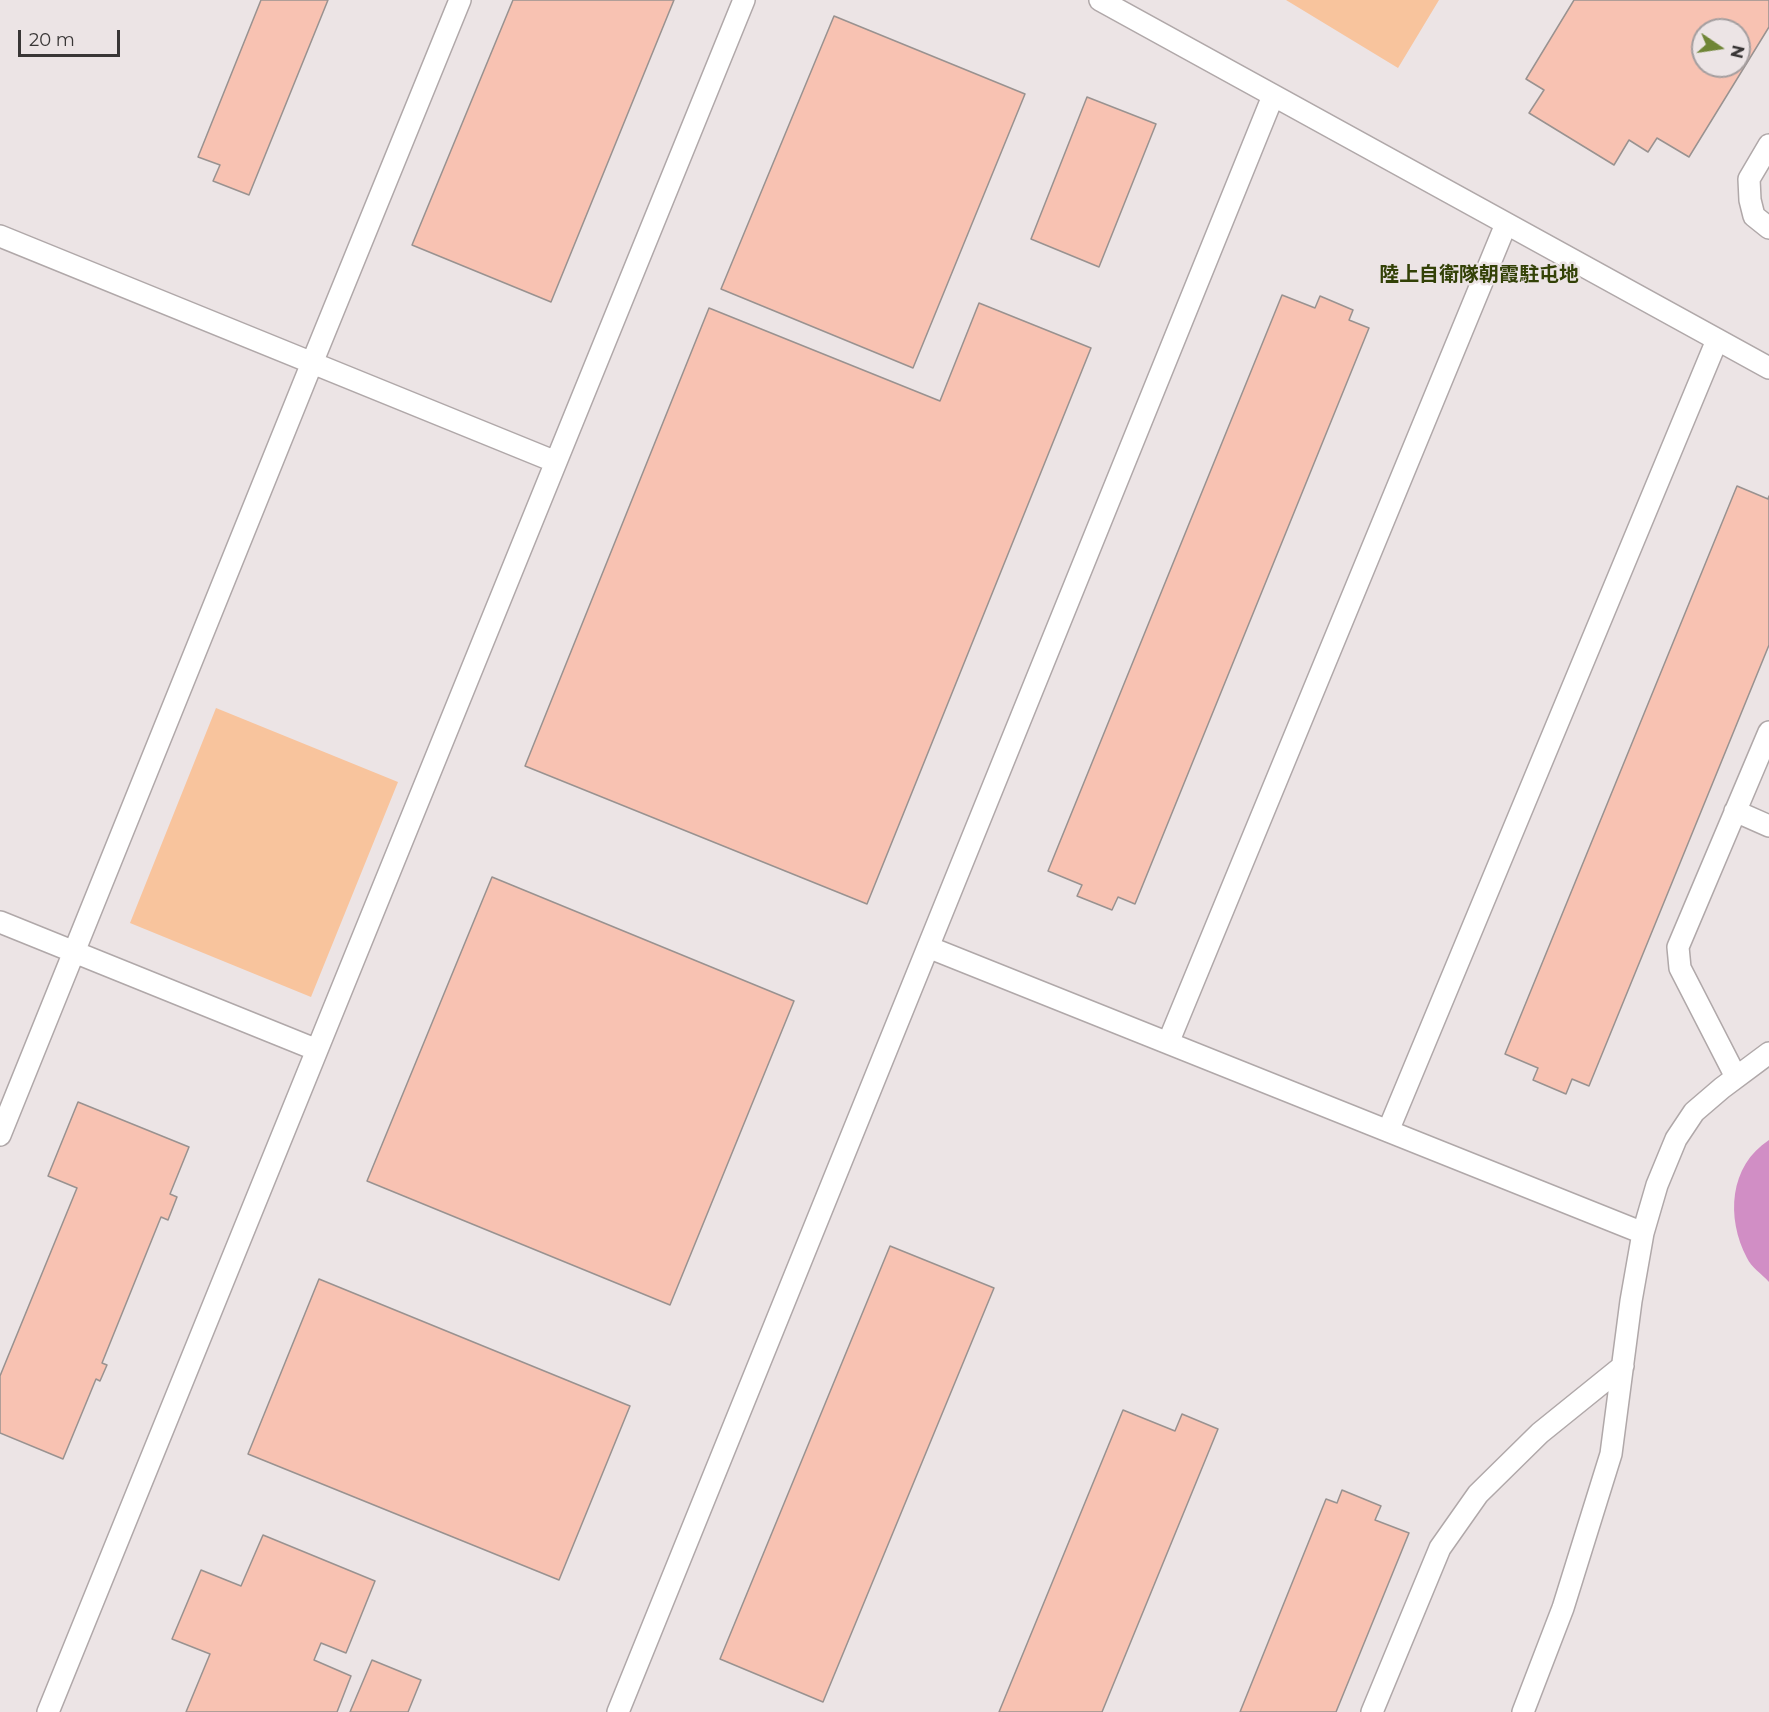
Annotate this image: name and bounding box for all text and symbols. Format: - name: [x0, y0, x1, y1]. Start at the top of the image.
- scale bar: [21, 18, 123, 56]
- north arrow: [1691, 18, 1751, 78]
- text: 20 m: [29, 29, 75, 51]
- text: N: [1726, 43, 1748, 60]
- district label: 陸上自衛隊朝霞駐屯地: [1379, 263, 1579, 287]

